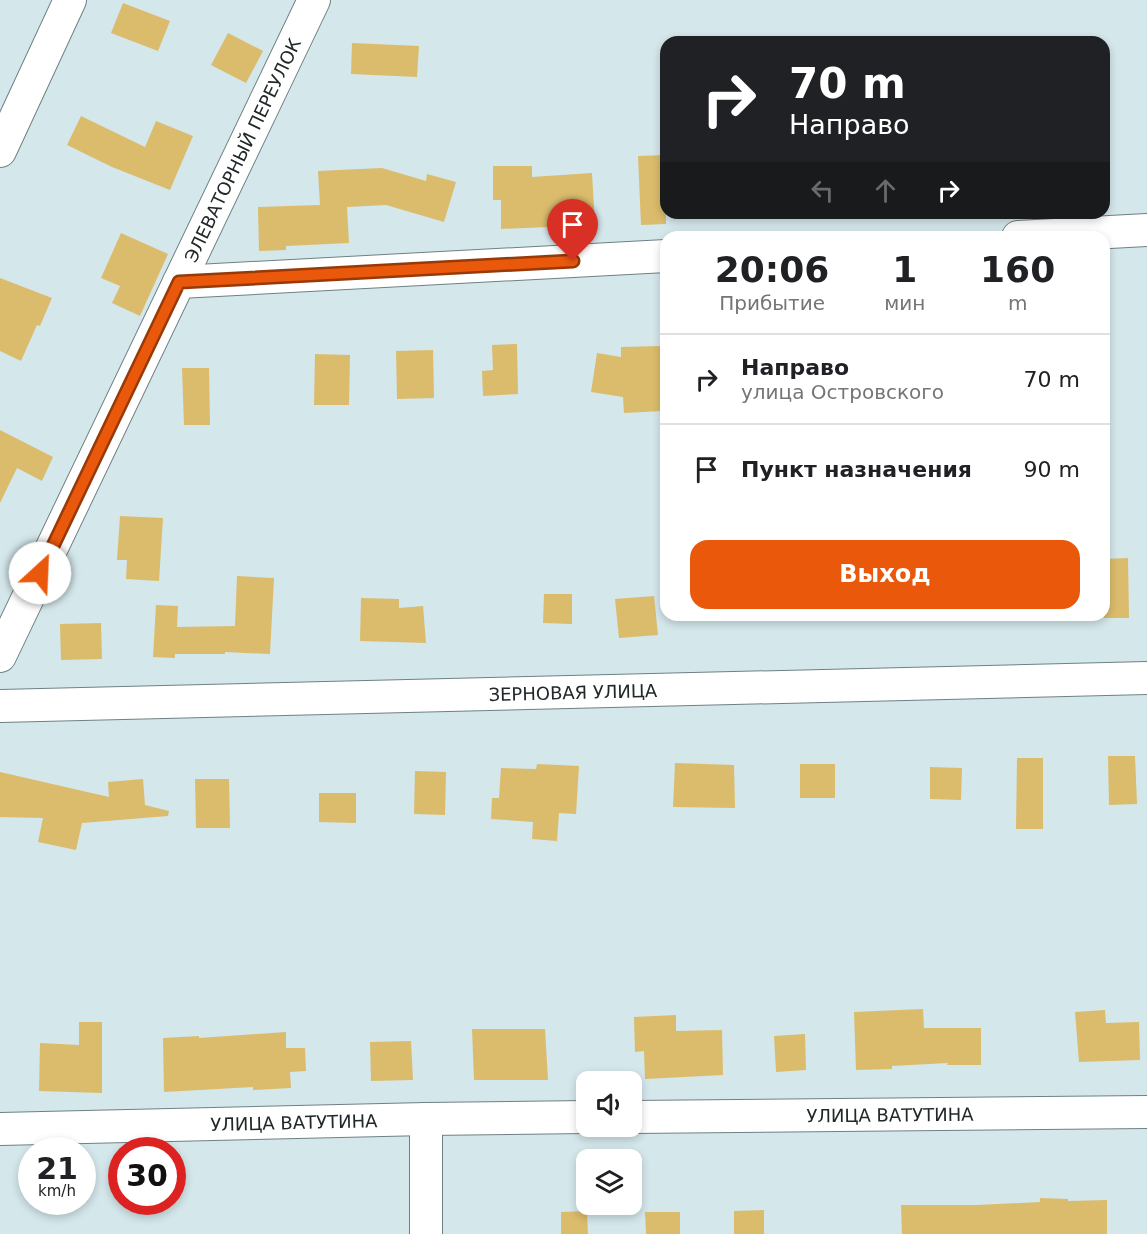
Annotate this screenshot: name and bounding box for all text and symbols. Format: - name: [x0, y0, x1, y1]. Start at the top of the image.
- street label: ЭЛЕВАТОРНЫЙ ПЕРЕУЛОК: [180, 35, 305, 265]
- text: 70 m: [789, 59, 906, 108]
- icon: right: [690, 60, 768, 138]
- text: Направо: [789, 109, 910, 140]
- icon: left: [806, 174, 839, 207]
- icon: ahead: [869, 174, 902, 207]
- icon: right: [932, 174, 965, 207]
- pin: [547, 199, 598, 261]
- icon: arrive: [556, 208, 589, 241]
- text: 20:06: [715, 249, 829, 290]
- text: 1: [892, 249, 917, 290]
- text: 160: [980, 249, 1055, 290]
- text: Прибытие: [719, 291, 825, 315]
- text: мин: [884, 291, 925, 315]
- text: m: [1008, 291, 1027, 315]
- text: Направо: [741, 355, 849, 380]
- icon: right: [690, 363, 723, 396]
- text: 70 m: [1024, 367, 1080, 392]
- text: улица Островского: [741, 380, 944, 404]
- icon: arrive: [690, 453, 723, 486]
- text: Пункт назначения: [741, 457, 972, 482]
- text: 90 m: [1024, 457, 1080, 482]
- button: Выход: [690, 540, 1080, 609]
- position arrow: [8, 541, 72, 605]
- street label: ЗЕРНОВАЯ УЛИЦА: [488, 679, 658, 705]
- map controls: [576, 1071, 642, 1215]
- button: sound: [576, 1071, 642, 1137]
- street label: УЛИЦА ВАТУТИНА: [806, 1103, 974, 1126]
- street label: УЛИЦА ВАТУТИНА: [210, 1110, 378, 1135]
- speed limit sign: 30: [108, 1137, 186, 1215]
- button: layers: [576, 1149, 642, 1215]
- text: 21: [36, 1151, 78, 1186]
- text: km/h: [38, 1182, 76, 1200]

